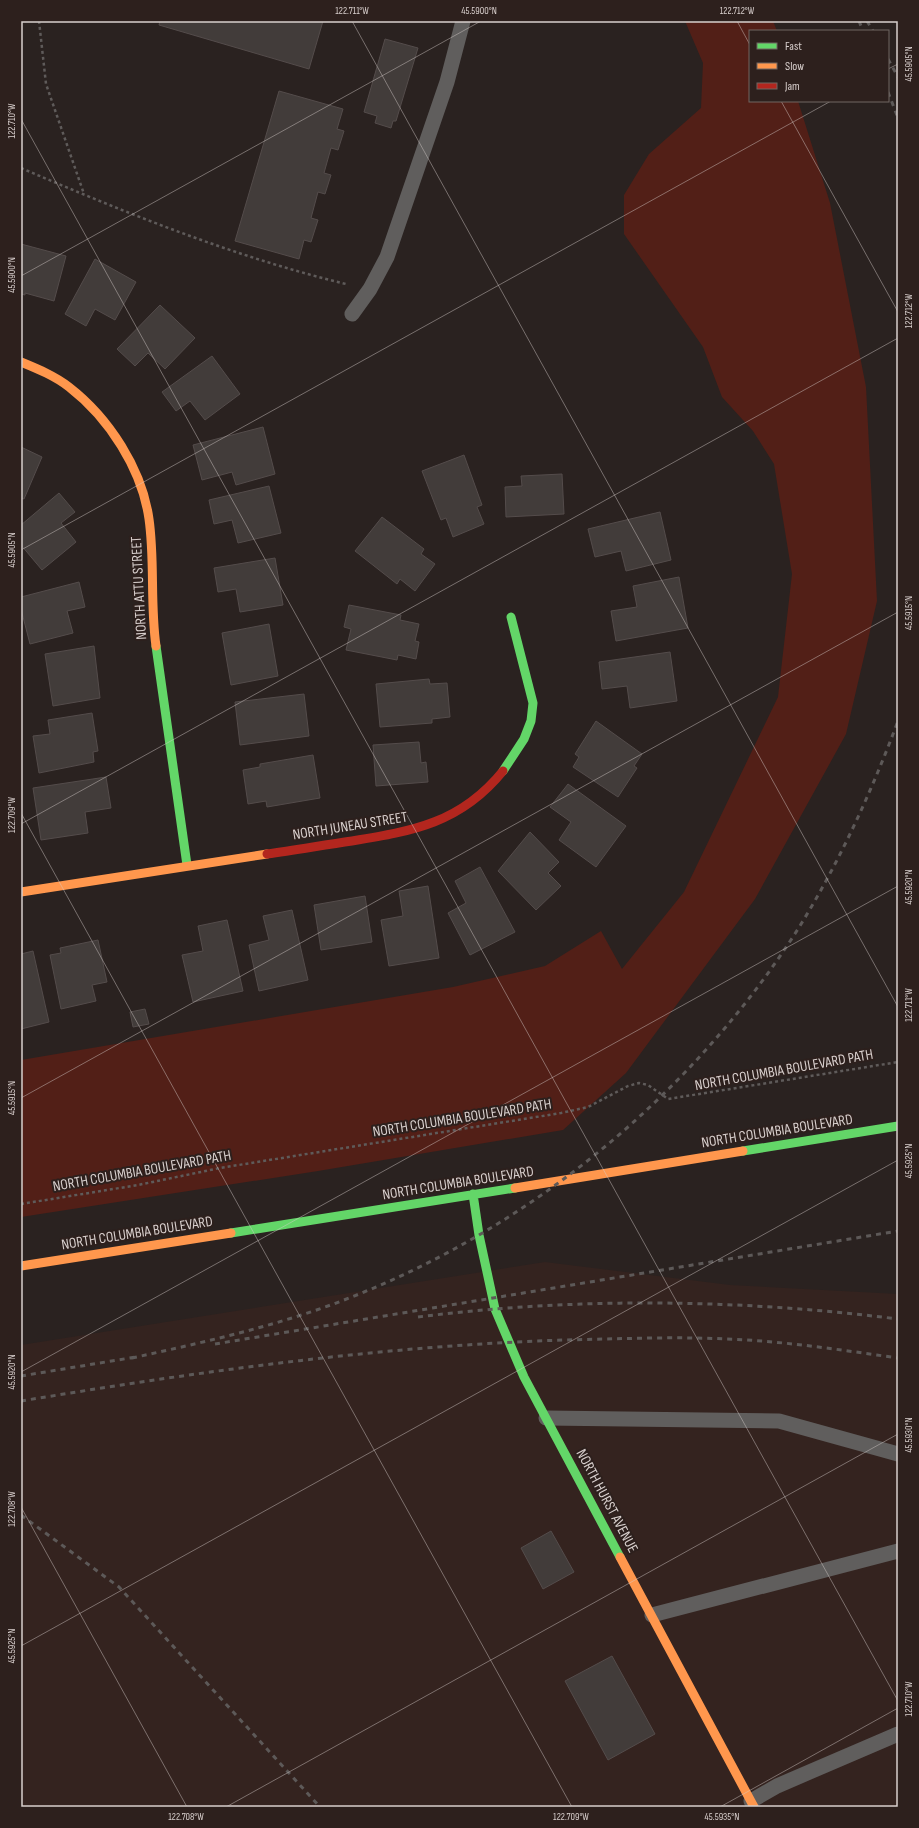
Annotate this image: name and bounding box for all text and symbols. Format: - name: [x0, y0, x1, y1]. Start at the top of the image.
- text: 122.711°W: [335, 5, 369, 17]
- text: 45.5900°N: [461, 5, 497, 17]
- text: 122.712°W: [720, 5, 755, 17]
- legend: [749, 30, 889, 102]
- text: Fast: [785, 39, 802, 54]
- text: 45.5905°N: [903, 46, 915, 82]
- text: Slow: [785, 59, 804, 74]
- text: Jam: [784, 79, 800, 94]
- text: 122.710°W: [6, 103, 18, 138]
- text: 45.5900°N: [6, 257, 18, 293]
- text: 122.712°W: [903, 293, 915, 328]
- text: 45.5905°N: [6, 532, 18, 568]
- street label: NORTH ATTU STREET: [127, 536, 151, 640]
- text: 45.5915°N: [903, 596, 915, 630]
- text: 122.709°W: [6, 797, 18, 833]
- street label: NORTH JUNEAU STREET: [291, 808, 409, 844]
- text: 45.5920°N: [903, 869, 915, 905]
- text: 122.711°W: [903, 988, 915, 1022]
- street label: NORTH COLUMBIA BOULEVARD PATH: [693, 1045, 875, 1095]
- text: 45.5915°N: [6, 1081, 18, 1115]
- street label: NORTH COLUMBIA BOULEVARD PATH: [371, 1094, 553, 1142]
- street label: NORTH COLUMBIA BOULEVARD: [700, 1110, 854, 1152]
- text: 45.5925°N: [903, 1144, 915, 1178]
- street label: NORTH COLUMBIA BOULEVARD PATH: [51, 1146, 233, 1196]
- street label: NORTH COLUMBIA BOULEVARD: [381, 1162, 535, 1204]
- street label: NORTH COLUMBIA BOULEVARD: [60, 1212, 214, 1254]
- text: 45.5920°N: [6, 1354, 18, 1390]
- text: 45.5930°N: [903, 1417, 915, 1453]
- street label: NORTH HURST AVENUE: [572, 1446, 642, 1556]
- text: 122.708°W: [6, 1491, 18, 1527]
- text: 45.5925°N: [6, 1629, 18, 1663]
- text: 122.710°W: [903, 1681, 915, 1716]
- text: 122.708°W: [168, 1811, 204, 1823]
- text: 122.709°W: [553, 1811, 589, 1823]
- text: 45.5935°N: [705, 1811, 739, 1823]

